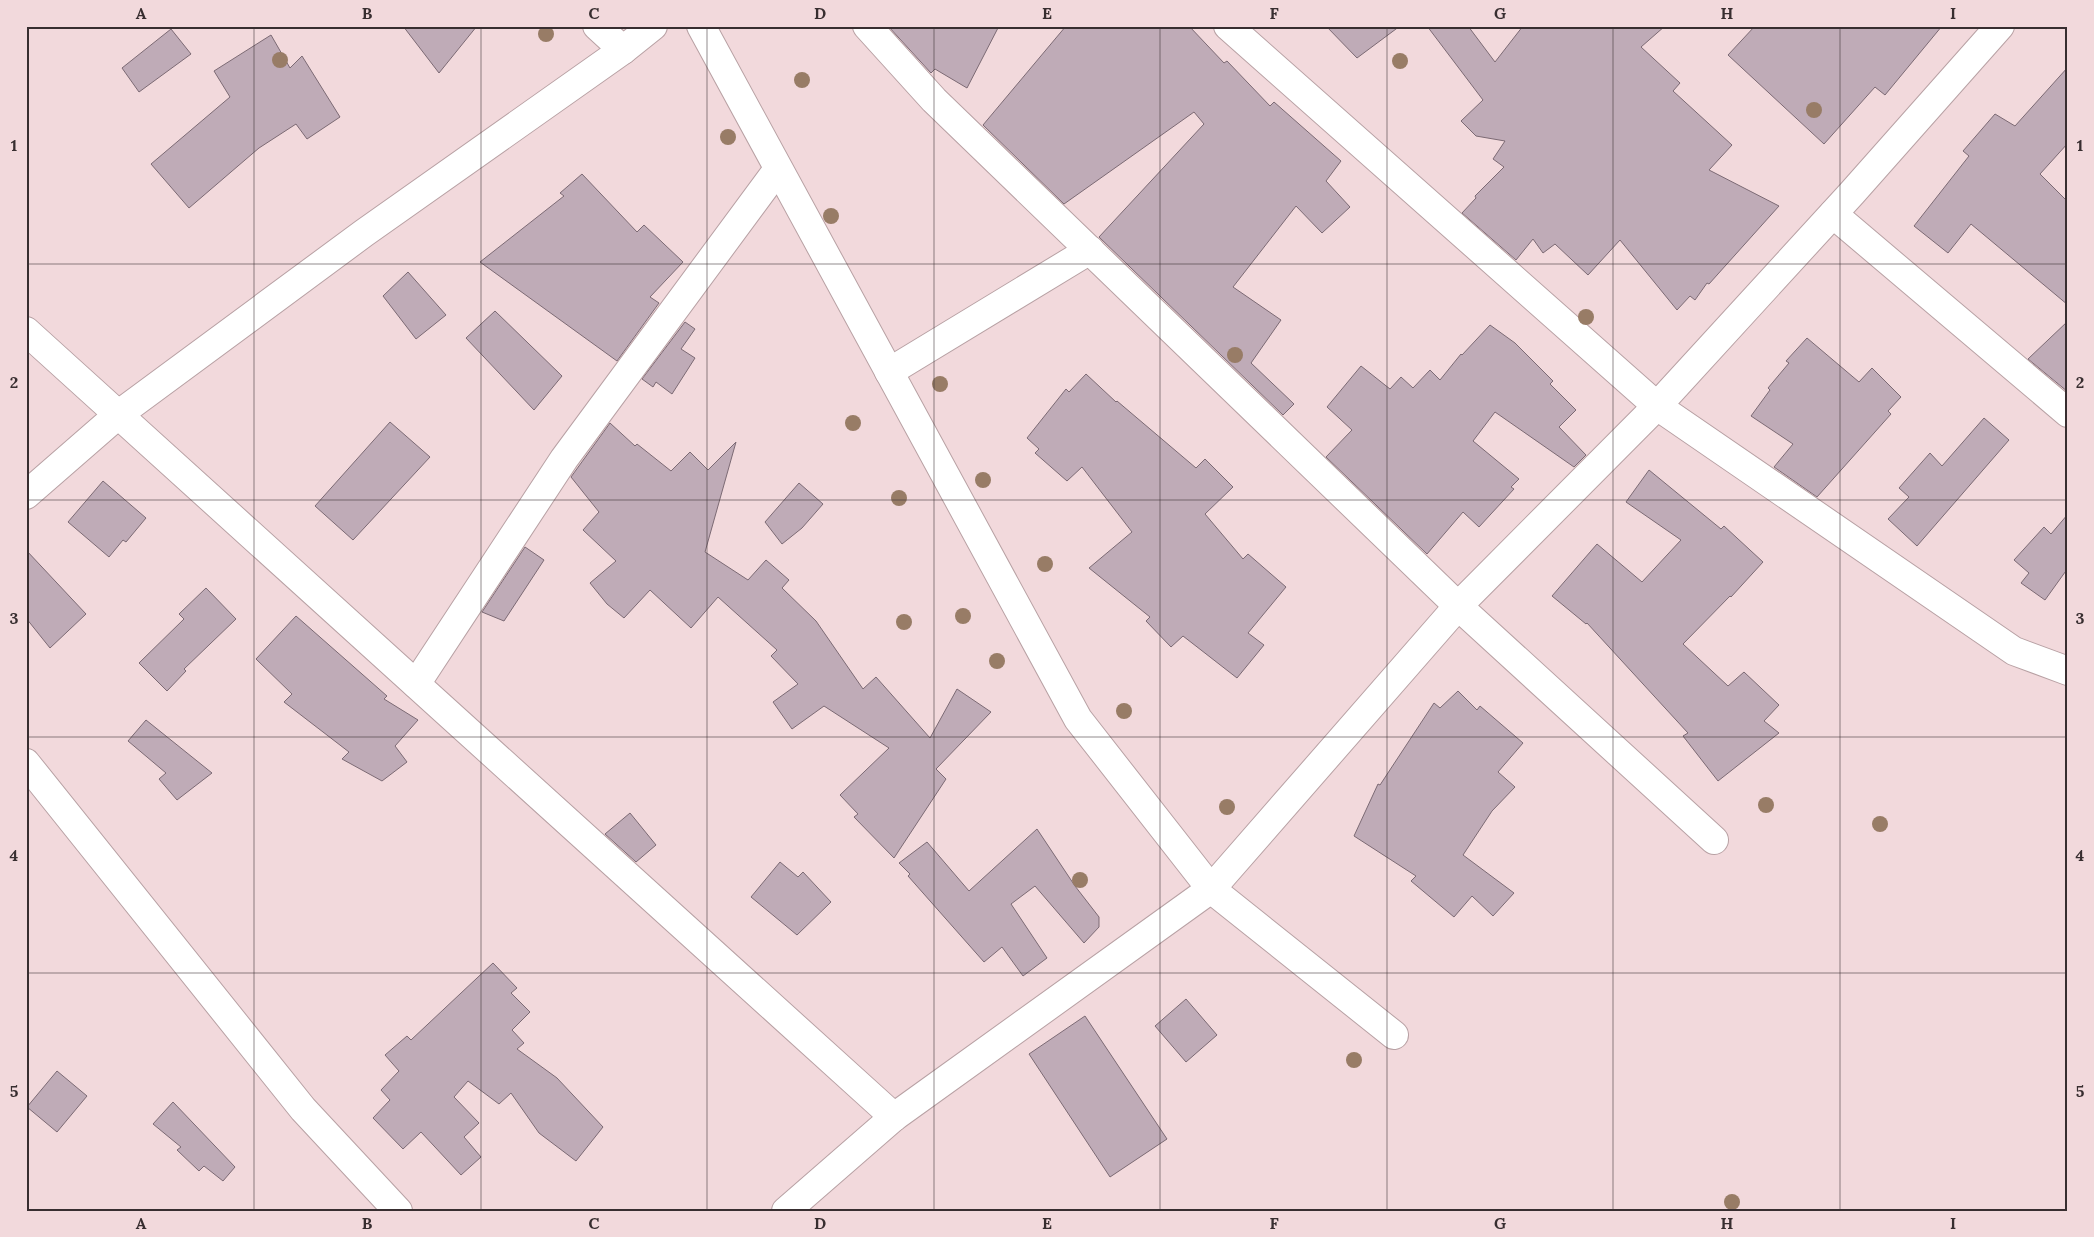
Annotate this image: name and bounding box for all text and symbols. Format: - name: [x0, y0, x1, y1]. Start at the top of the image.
- text: A: [136, 3, 147, 23]
- text: B: [362, 3, 373, 23]
- text: C: [588, 3, 600, 23]
- text: D: [814, 3, 826, 23]
- text: E: [1042, 3, 1052, 23]
- text: F: [1269, 3, 1279, 23]
- text: G: [1494, 3, 1506, 23]
- text: H: [1721, 3, 1734, 23]
- text: I: [1950, 3, 1956, 23]
- text: 1: [11, 135, 17, 155]
- text: 1: [2077, 135, 2083, 155]
- text: 2: [10, 372, 18, 392]
- text: 2: [2076, 372, 2084, 392]
- text: 3: [10, 608, 19, 628]
- text: 3: [2076, 608, 2085, 628]
- text: 4: [10, 845, 19, 865]
- text: 4: [2076, 845, 2085, 865]
- text: 5: [10, 1081, 19, 1101]
- text: 5: [2076, 1081, 2085, 1101]
- text: A: [136, 1213, 147, 1233]
- text: B: [362, 1213, 373, 1233]
- text: C: [588, 1213, 600, 1233]
- text: D: [814, 1213, 826, 1233]
- text: E: [1042, 1213, 1052, 1233]
- text: F: [1269, 1213, 1279, 1233]
- text: G: [1494, 1213, 1506, 1233]
- text: H: [1721, 1213, 1734, 1233]
- text: I: [1950, 1213, 1956, 1233]

